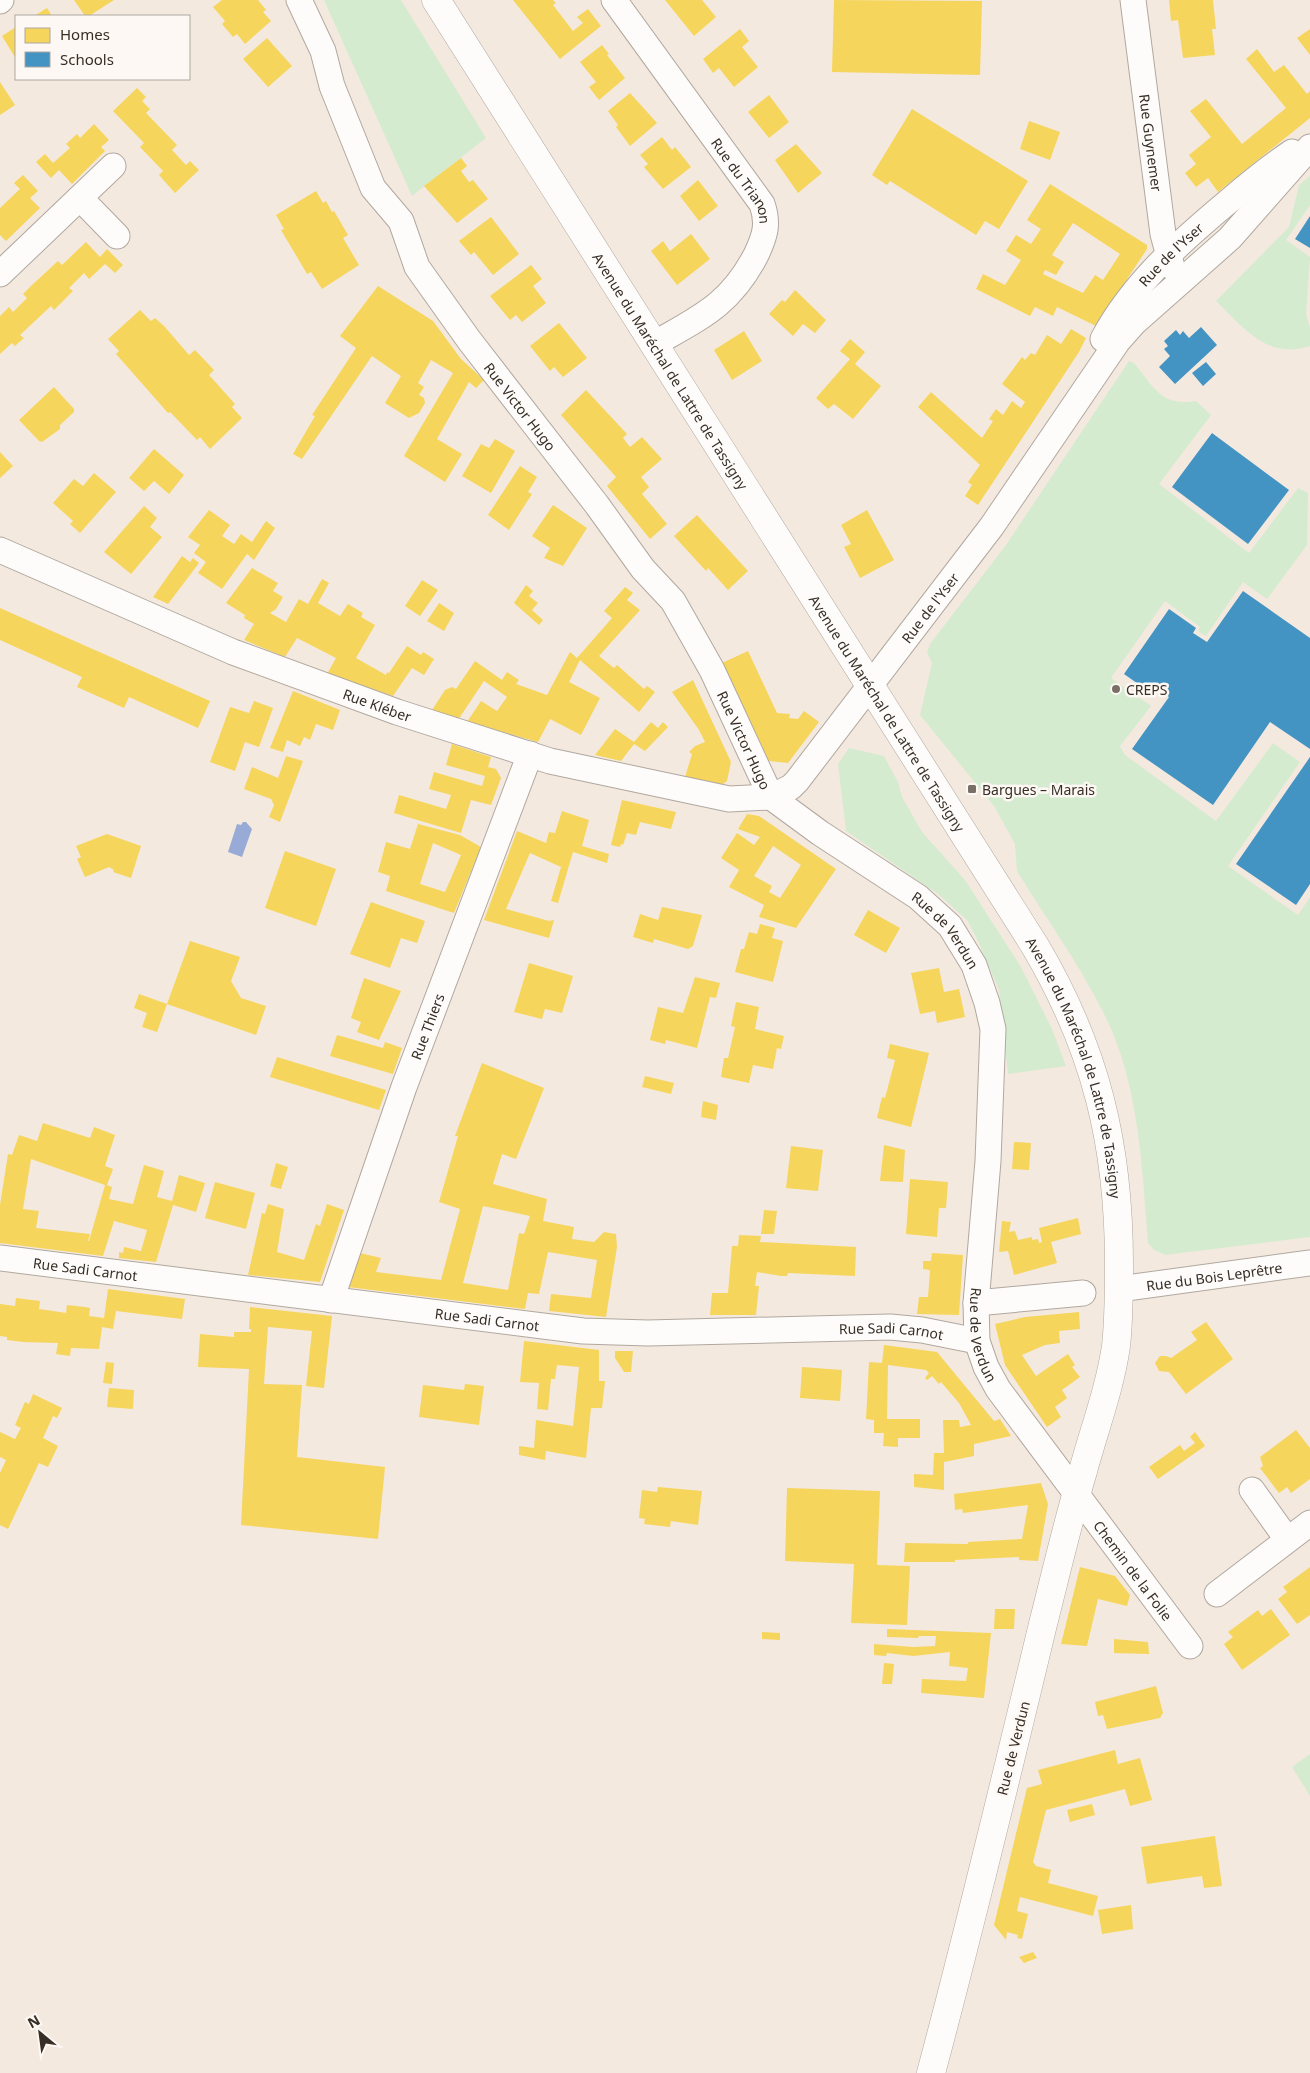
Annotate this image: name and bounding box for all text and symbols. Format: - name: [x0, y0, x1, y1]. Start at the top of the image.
- legend: [15, 15, 190, 80]
- text: Homes: [60, 24, 110, 44]
- text: Schools: [60, 49, 114, 69]
- street label: Rue Guynemer: [1136, 93, 1167, 193]
- street label: Rue du Trianon: [707, 134, 775, 224]
- street label: Rue de l'Yser: [1134, 218, 1207, 290]
- street label: Avenue du Maréchal de Lattre de Tassigny: [589, 249, 753, 494]
- street label: Rue Victor Hugo: [480, 358, 561, 454]
- street label: Rue de l'Yser: [897, 568, 963, 647]
- street label: Avenue du Maréchal de Lattre de Tassigny: [805, 591, 970, 836]
- place label: CREPS: [1126, 680, 1168, 699]
- marker: CREPS: [1110, 683, 1122, 695]
- street label: Rue Kléber: [340, 684, 414, 726]
- street label: Rue Victor Hugo: [713, 688, 776, 792]
- place label: Bargues – Marais: [982, 780, 1095, 799]
- marker: Bargues – Marais: [966, 783, 978, 795]
- street label: Rue de Verdun: [909, 886, 983, 972]
- street label: Avenue du Maréchal de Lattre de Tassigny: [1022, 933, 1126, 1200]
- street label: Rue Thiers: [406, 990, 448, 1062]
- street label: Rue Sadi Carnot: [32, 1253, 139, 1285]
- street label: Rue du Bois Leprêtre: [1145, 1257, 1283, 1295]
- street label: Rue de Verdun: [966, 1287, 1002, 1385]
- street label: Rue Sadi Carnot: [434, 1303, 541, 1335]
- street label: Rue Sadi Carnot: [839, 1317, 945, 1344]
- street label: Chemin de la Folie: [1090, 1516, 1177, 1624]
- street label: Rue de Verdun: [992, 1699, 1034, 1797]
- north arrow: [15, 2008, 65, 2058]
- text: N: [24, 2010, 43, 2032]

